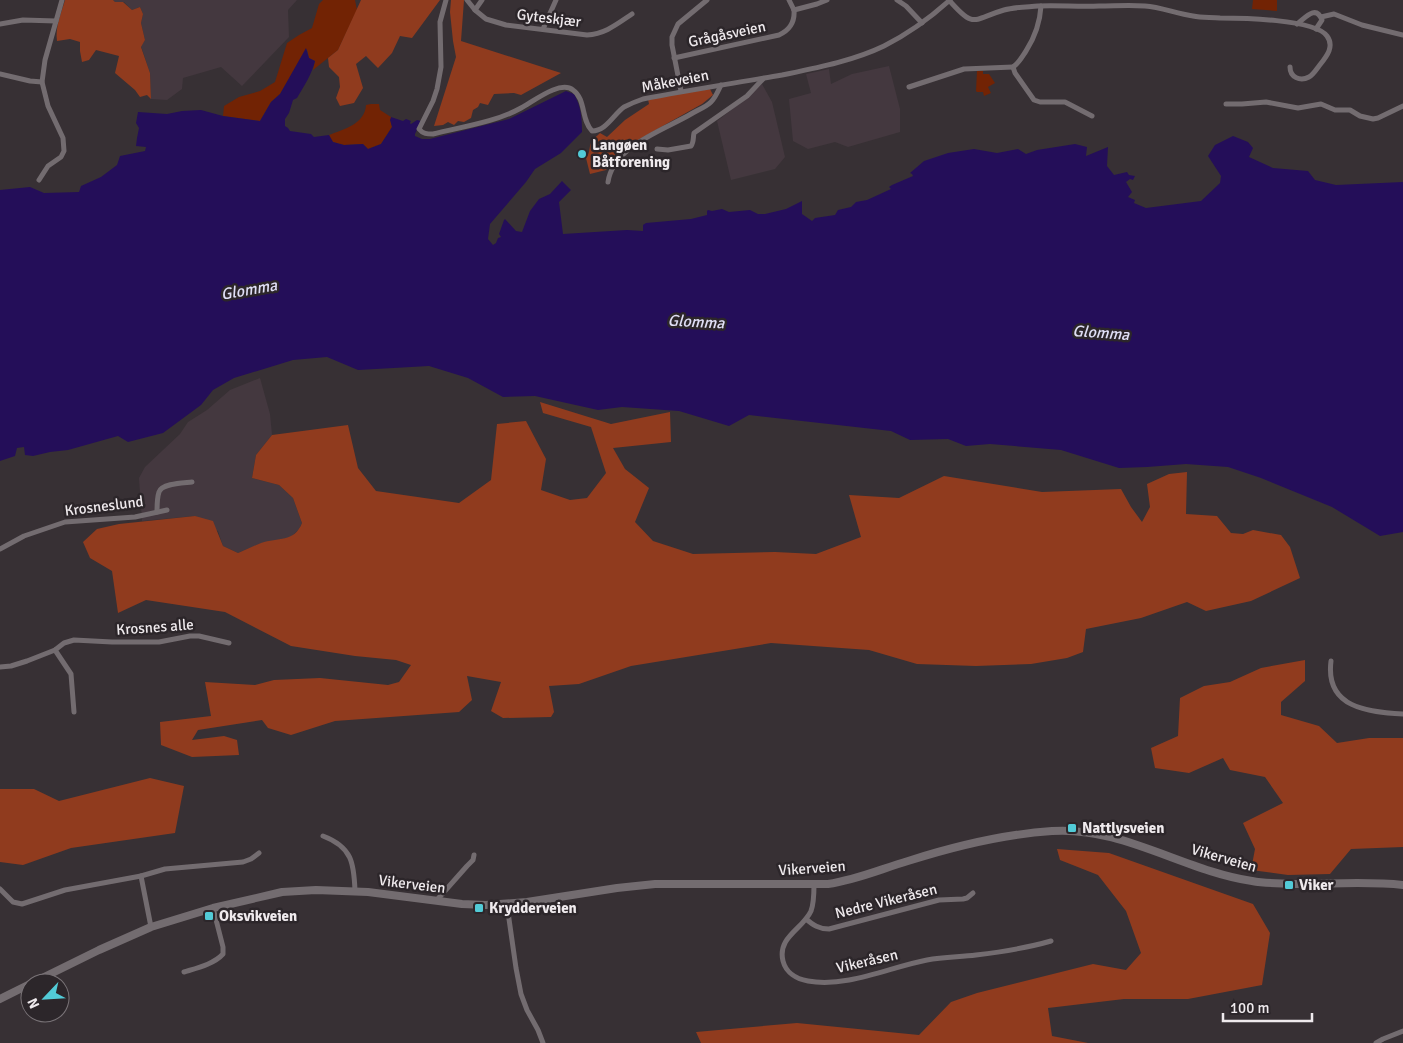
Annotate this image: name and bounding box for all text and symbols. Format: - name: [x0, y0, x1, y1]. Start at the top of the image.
- street label: Gyteskjær: [516, 5, 583, 31]
- street label: Grågåsveien: [687, 17, 767, 51]
- street label: Måkeveien: [640, 66, 710, 96]
- place label: Langøen Båtforening: [592, 136, 670, 171]
- marker: Langøen Båtforening: [576, 148, 588, 160]
- water label: Glomma: [219, 275, 280, 305]
- water label: Glomma: [667, 311, 726, 334]
- water label: Glomma: [1072, 321, 1131, 345]
- street label: Krosneslund: [64, 492, 145, 520]
- street label: Krosnes alle: [116, 615, 194, 639]
- place label: Nattlysveien: [1082, 819, 1164, 837]
- marker: Nattlysveien: [1066, 822, 1078, 834]
- street label: Vikerveien: [1189, 840, 1259, 876]
- street label: Vikerveien: [778, 857, 846, 879]
- street label: Vikerveien: [378, 871, 446, 897]
- place label: Viker: [1299, 876, 1334, 894]
- marker: Viker: [1283, 879, 1295, 891]
- street label: Nedre Vikeråsen: [833, 880, 939, 922]
- place label: Krydderveien: [489, 899, 577, 917]
- marker: Krydderveien: [473, 902, 485, 914]
- place label: Oksvikveien: [219, 907, 297, 925]
- marker: Oksvikveien: [203, 910, 215, 922]
- street label: Vikeråsen: [834, 945, 900, 977]
- north arrow: [20, 973, 70, 1023]
- scale bar: [1223, 990, 1312, 1022]
- text: N: [24, 995, 43, 1011]
- text: 100 m: [1230, 999, 1270, 1017]

